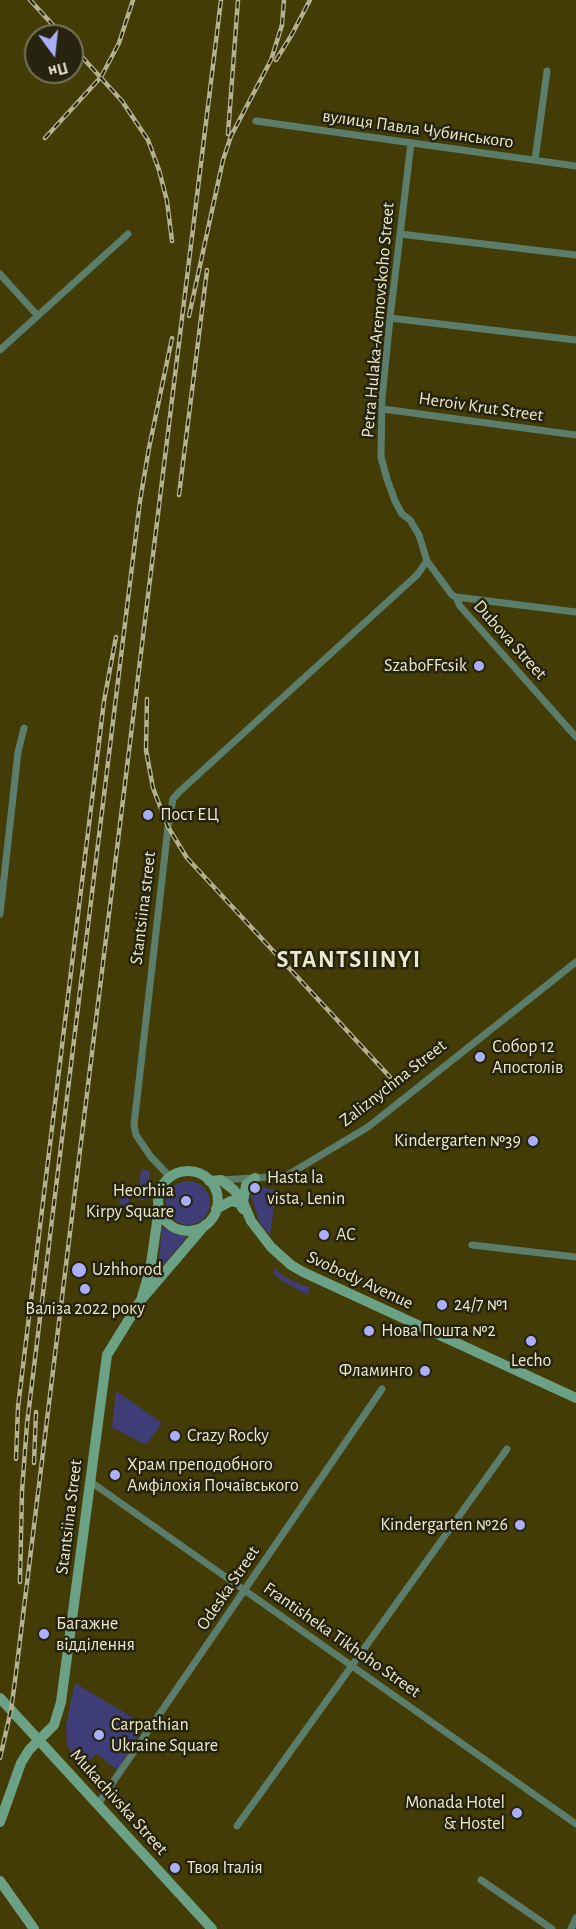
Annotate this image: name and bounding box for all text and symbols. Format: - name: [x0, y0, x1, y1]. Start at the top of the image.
- north arrow: [24, 24, 84, 84]
- text: Пн: [47, 59, 70, 80]
- street label: вулиця Павла Чубинського: [321, 105, 515, 153]
- street label: Petra Hulaka-Aremovskoho Street: [357, 201, 399, 439]
- street label: Heroiv Krut Street: [417, 388, 545, 426]
- street label: Dubova Street: [469, 596, 551, 684]
- place label: SzaboFFcsik: [384, 655, 467, 677]
- marker: SzaboFFcsik: [472, 659, 486, 673]
- place label: Пост ЕЦ: [160, 804, 219, 826]
- marker: Пост ЕЦ: [141, 808, 155, 822]
- street label: Stantsiina street: [125, 850, 161, 966]
- district label: STANTSIINYI: [277, 946, 421, 974]
- street label: Zaliznychna Street: [335, 1035, 451, 1131]
- place label: Собор 12 Апостолів: [492, 1036, 563, 1078]
- marker: Собор 12 Апостолів: [473, 1050, 487, 1064]
- place label: Kindergarten №39: [394, 1130, 521, 1152]
- marker: Kindergarten №39: [526, 1134, 540, 1148]
- place label: Hasta la vista, Lenin: [267, 1167, 345, 1210]
- place label: Heorhiia Kirpy Square: [86, 1180, 174, 1222]
- marker: Hasta la vista, Lenin: [248, 1181, 262, 1195]
- marker: Heorhiia Kirpy Square: [179, 1194, 193, 1208]
- place label: AC: [336, 1224, 356, 1246]
- marker: AC: [317, 1228, 331, 1242]
- street label: Svobody Avenue: [303, 1246, 417, 1314]
- place label: Uzhhorod: [92, 1259, 162, 1281]
- marker: Uzhhorod: [70, 1261, 88, 1279]
- marker: Валіза 2022 року: [78, 1282, 92, 1296]
- place label: 24/7 №1: [454, 1294, 508, 1316]
- place label: Валіза 2022 року: [25, 1298, 145, 1320]
- marker: 24/7 №1: [435, 1298, 449, 1312]
- place label: Нова Пошта №2: [381, 1320, 496, 1342]
- marker: Нова Пошта №2: [362, 1324, 376, 1338]
- marker: Lecho: [524, 1334, 538, 1348]
- place label: Lecho: [511, 1350, 551, 1372]
- place label: Фламинго: [339, 1360, 413, 1382]
- marker: Фламинго: [418, 1364, 432, 1378]
- place label: Crazy Rocky: [187, 1425, 269, 1447]
- marker: Crazy Rocky: [168, 1429, 182, 1443]
- place label: Храм преподобного Амфілохія Почаївського: [127, 1454, 299, 1496]
- street label: Stantsiina Street: [51, 1458, 87, 1576]
- marker: Храм преподобного Амфілохія Почаївського: [108, 1468, 122, 1482]
- place label: Kindergarten №26: [380, 1514, 508, 1536]
- marker: Kindergarten №26: [513, 1518, 527, 1532]
- street label: Odeska Street: [192, 1542, 264, 1634]
- street label: Frantisheka Tikhoho Street: [259, 1578, 425, 1702]
- place label: Багажне відділення: [56, 1613, 135, 1656]
- marker: Багажне відділення: [37, 1627, 51, 1641]
- place label: Carpathian Ukraine Square: [111, 1714, 218, 1756]
- marker: Carpathian Ukraine Square: [92, 1728, 106, 1742]
- street label: Mukachivska Street: [66, 1744, 172, 1860]
- place label: Monada Hotel & Hostel: [405, 1792, 505, 1834]
- marker: Monada Hotel & Hostel: [510, 1806, 524, 1820]
- place label: Твоя Італія: [187, 1857, 263, 1879]
- marker: Твоя Італія: [168, 1861, 182, 1875]

